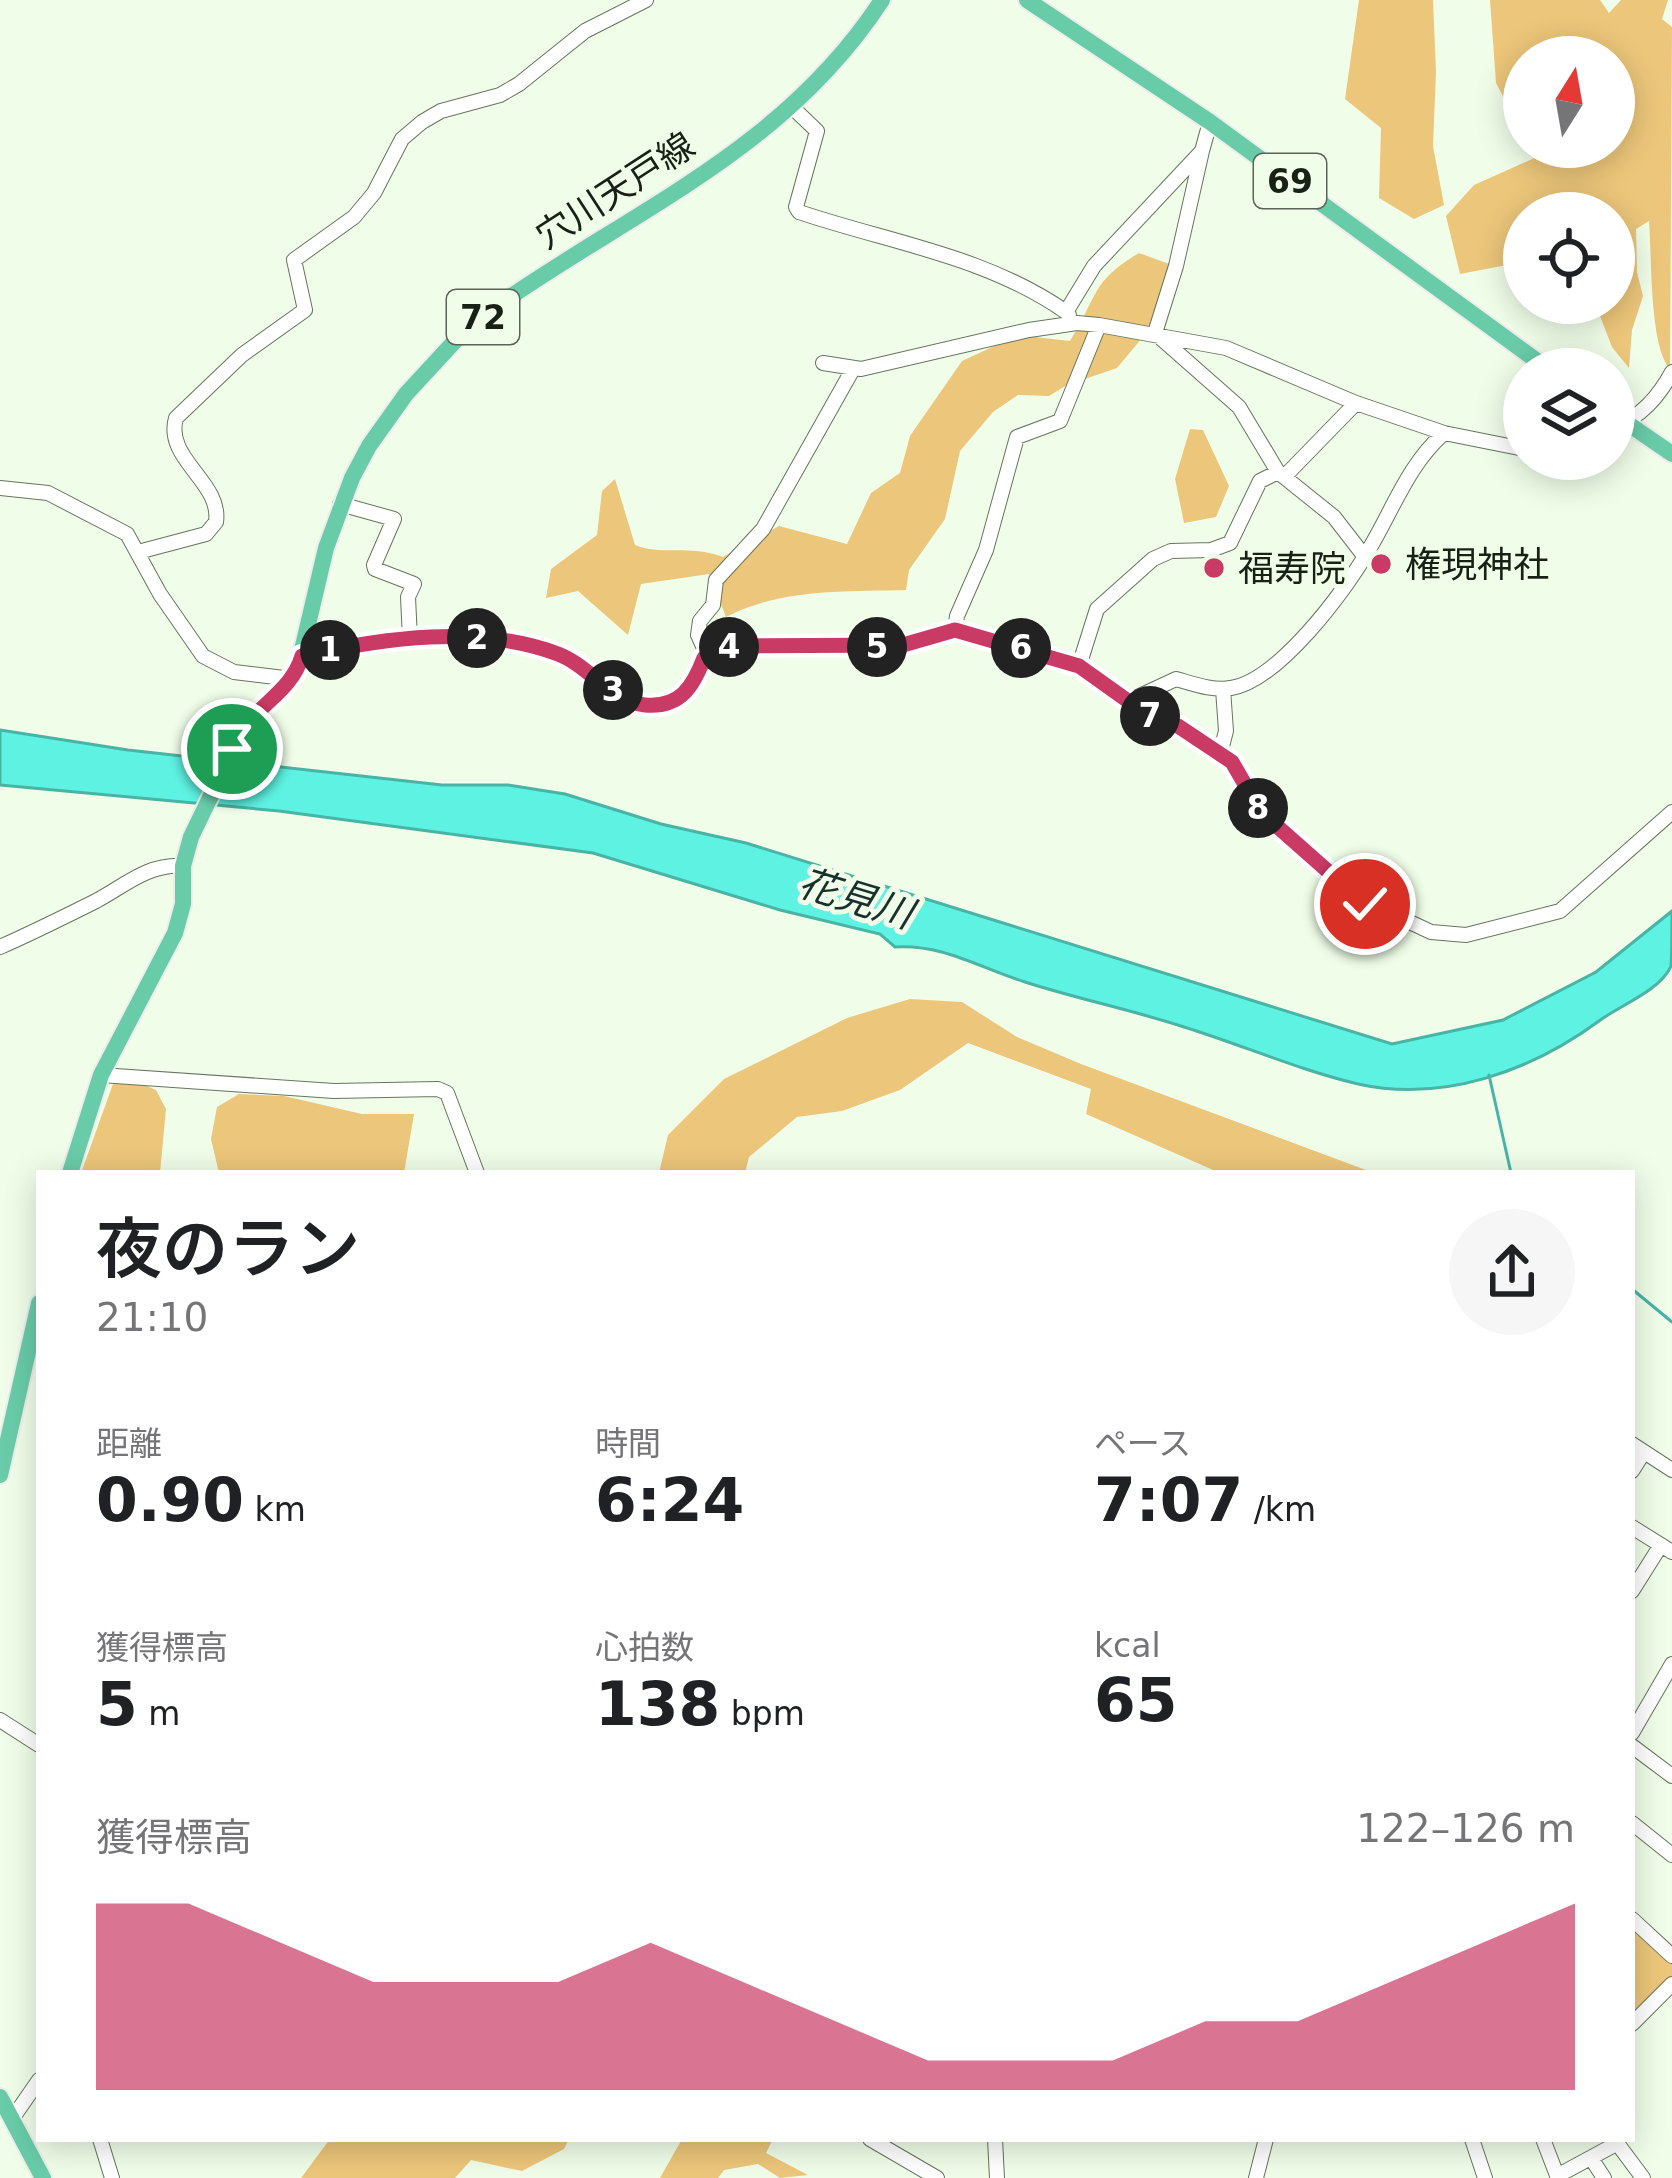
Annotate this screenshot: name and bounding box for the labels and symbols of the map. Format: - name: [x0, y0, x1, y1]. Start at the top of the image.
- north arrow: [1503, 36, 1635, 168]
- street label: 穴川天戸線: [529, 124, 702, 257]
- road number: 69: [1254, 154, 1326, 208]
- road number: 72: [447, 290, 519, 344]
- place label: 権現神社: [1405, 544, 1549, 585]
- place label: 福寿院: [1238, 548, 1346, 589]
- marker: 権現神社: [1368, 551, 1394, 577]
- marker: 福寿院: [1201, 555, 1227, 581]
- pin: 2: [447, 608, 507, 668]
- pin: 4: [699, 617, 759, 677]
- pin: 5: [847, 617, 907, 677]
- pin: 6: [991, 618, 1051, 678]
- pin: 1: [300, 620, 360, 680]
- pin: 3: [583, 660, 643, 720]
- pin: 7: [1120, 686, 1180, 746]
- pin: [181, 698, 283, 800]
- pin: 8: [1228, 778, 1288, 838]
- pin: [1314, 853, 1416, 955]
- water label: 花見川: [793, 860, 922, 938]

